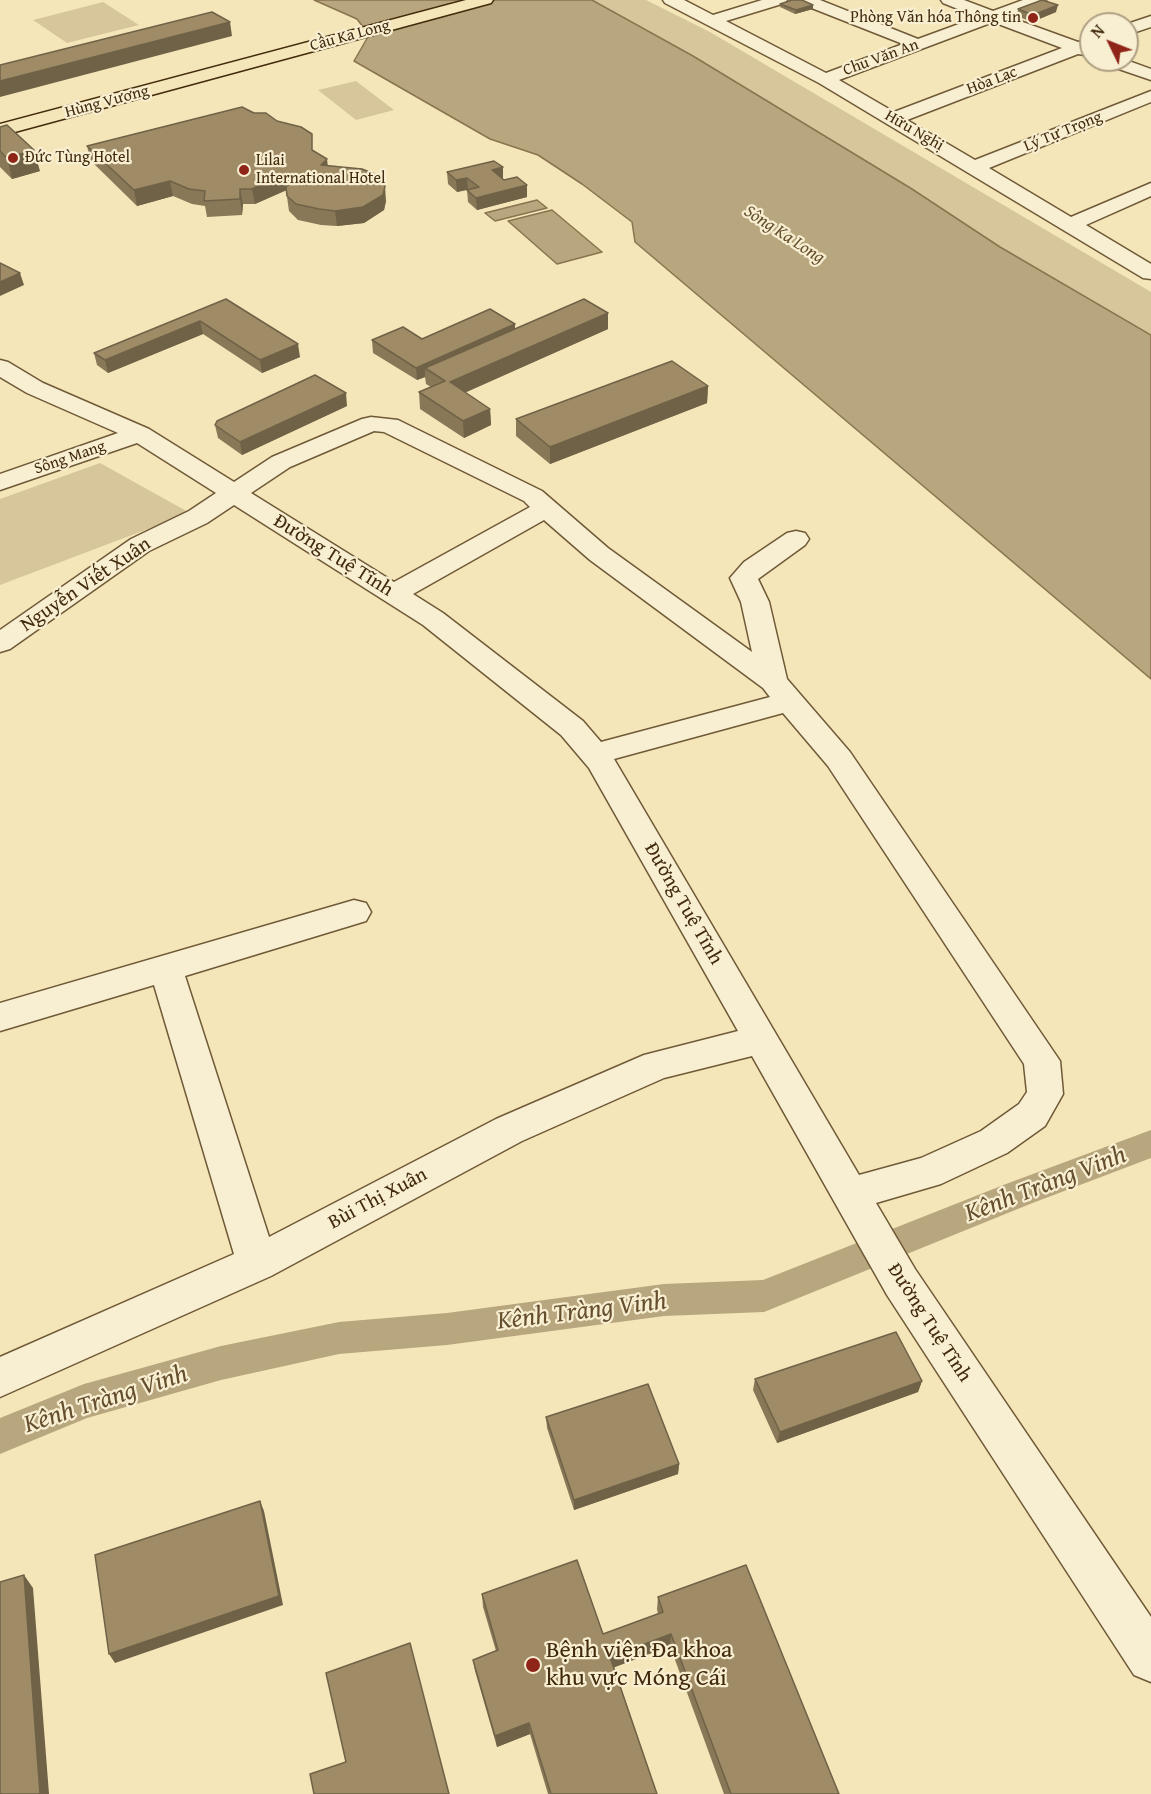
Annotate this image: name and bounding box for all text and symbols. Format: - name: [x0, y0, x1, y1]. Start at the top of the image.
- place label: Phòng Văn hóa Thông tin: [850, 8, 1021, 28]
- marker: Phòng Văn hóa Thông tin: [1026, 11, 1040, 25]
- north arrow: [1079, 12, 1139, 72]
- street label: Cầu Ka Long: [308, 16, 392, 56]
- text: N: [1085, 19, 1110, 43]
- street label: Chu Văn An: [841, 35, 921, 81]
- street label: Hòa Lạc: [964, 63, 1020, 99]
- street label: Hùng Vương: [63, 82, 151, 122]
- street label: Hữu Nghị: [881, 106, 947, 156]
- street label: Lý Tự Trọng: [1021, 108, 1105, 156]
- place label: Đức Tùng Hotel: [25, 148, 130, 168]
- marker: Đức Tùng Hotel: [6, 151, 20, 165]
- place label: Lilai International Hotel: [256, 151, 386, 189]
- marker: Lilai International Hotel: [237, 163, 251, 177]
- water label: Sông Ka Long: [740, 201, 828, 269]
- street label: Sông Mang: [32, 437, 108, 479]
- street label: Đường Tuệ Tĩnh: [269, 510, 397, 602]
- street label: Nguyễn Viết Xuân: [16, 532, 156, 638]
- street label: Đường Tuệ Tĩnh: [638, 839, 728, 969]
- water label: Kênh Tràng Vinh: [961, 1140, 1131, 1230]
- street label: Bùi Thị Xuân: [324, 1163, 432, 1235]
- street label: Đường Tuệ Tĩnh: [882, 1259, 976, 1387]
- water label: Kênh Tràng Vinh: [496, 1286, 668, 1338]
- water label: Kênh Tràng Vinh: [20, 1359, 192, 1441]
- place label: Bệnh viện Đa khoa khu vực Móng Cái: [546, 1637, 732, 1693]
- marker: Bệnh viện Đa khoa khu vực Móng Cái: [524, 1656, 542, 1674]

